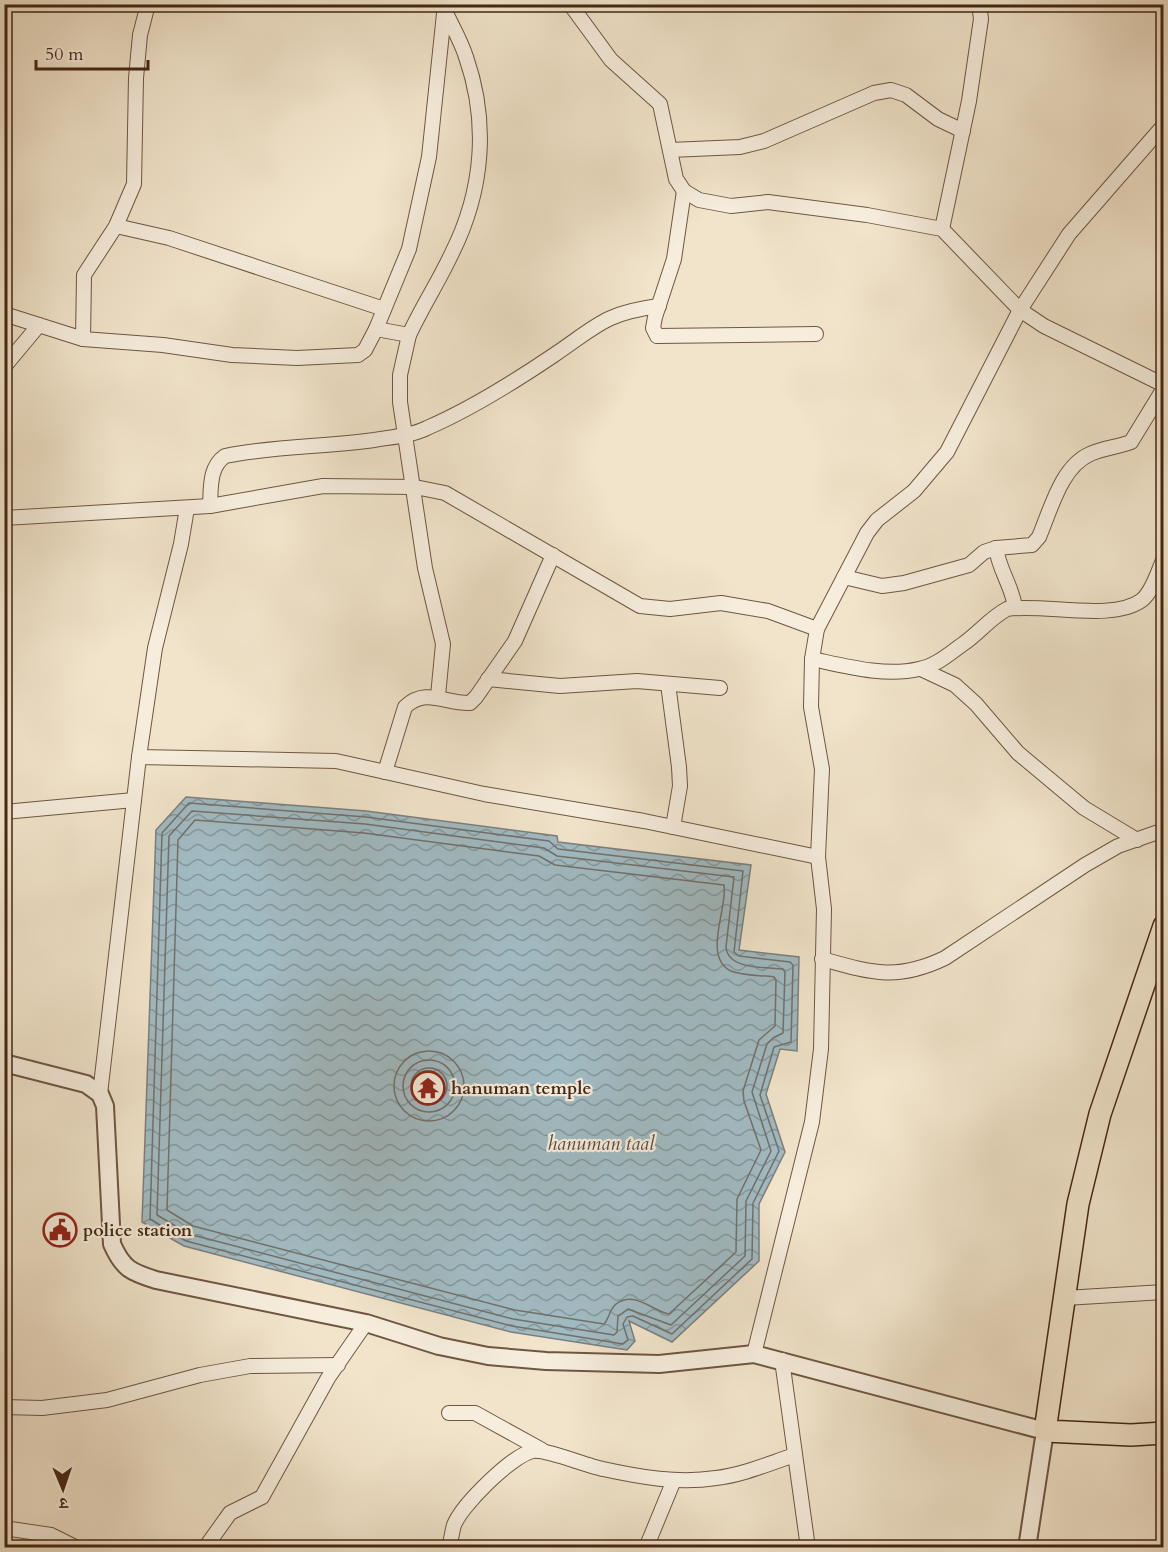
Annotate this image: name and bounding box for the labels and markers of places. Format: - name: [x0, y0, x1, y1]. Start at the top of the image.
- temple icon: hanuman temple: [410, 1070, 446, 1106]
- place label: hanuman temple: [451, 1076, 591, 1101]
- public building icon: police station: [42, 1212, 78, 1248]
- place label: police station: [83, 1218, 193, 1243]

